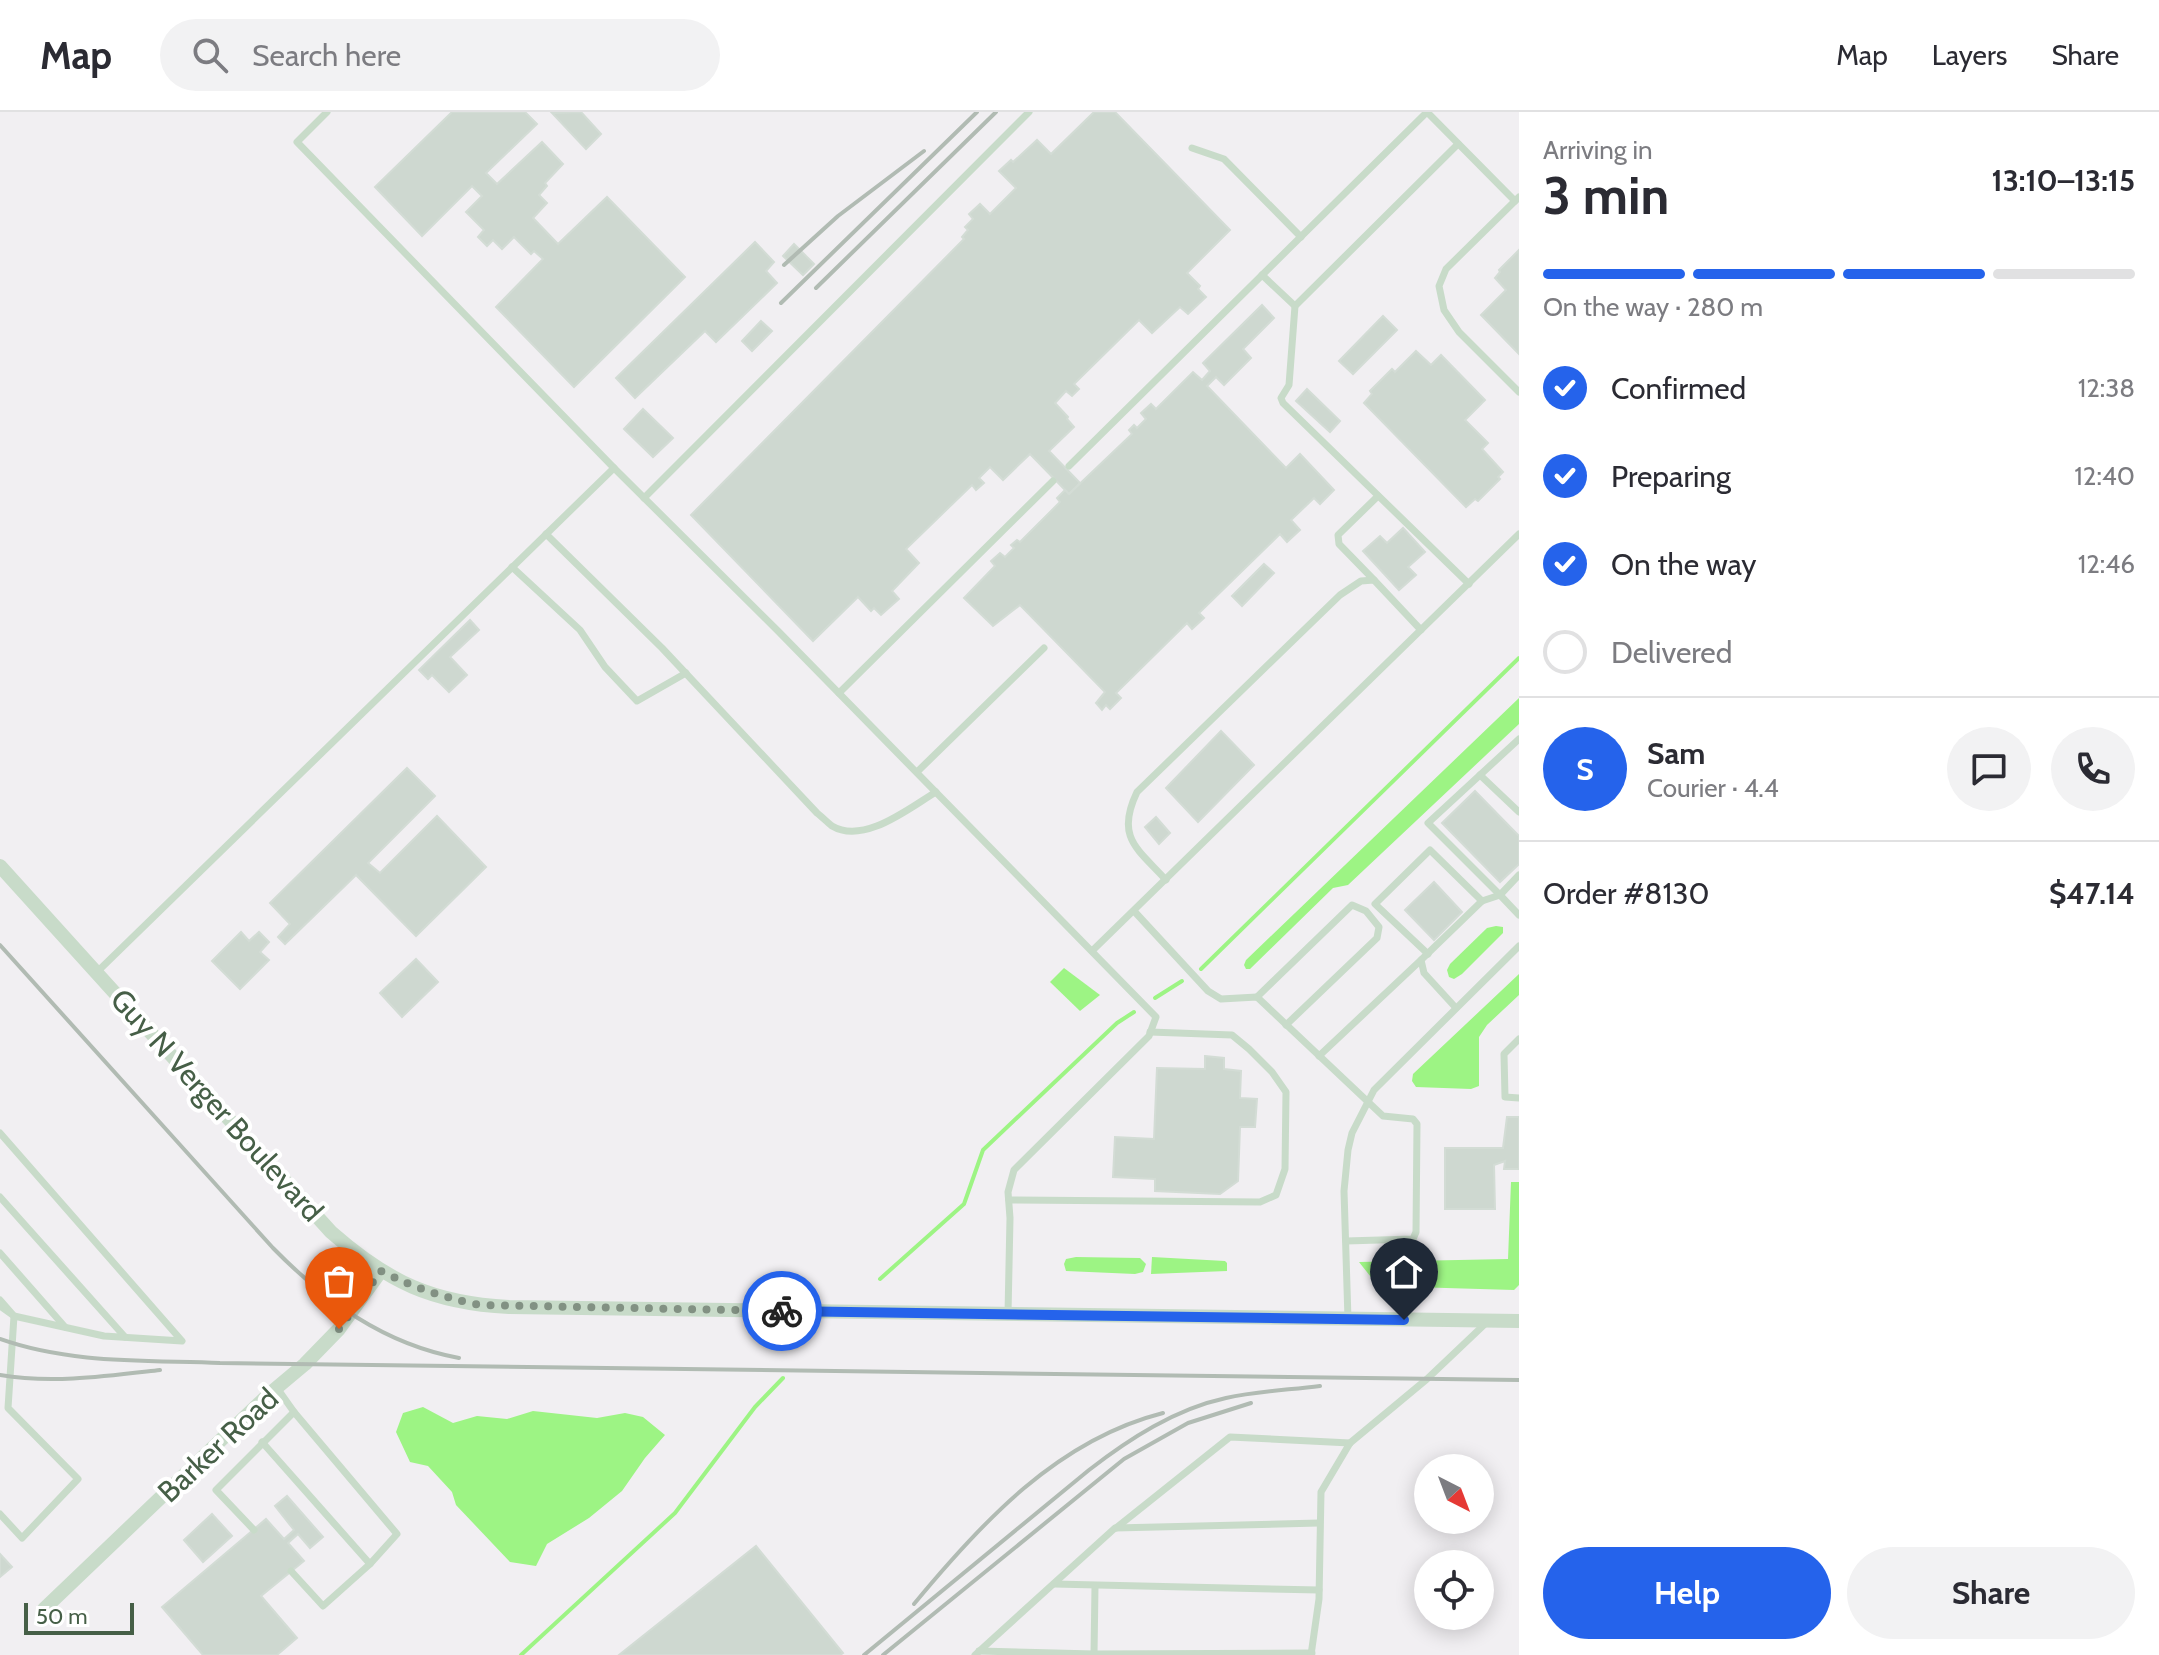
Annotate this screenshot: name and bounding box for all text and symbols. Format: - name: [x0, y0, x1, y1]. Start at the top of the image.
- search box: [160, 19, 720, 91]
- text: Map: [40, 32, 112, 79]
- icon: search: [188, 33, 232, 77]
- text: Search here: [252, 37, 401, 74]
- text: Map: [1836, 38, 1888, 72]
- text: Layers: [1932, 38, 2007, 72]
- text: Share: [2051, 38, 2119, 72]
- text: Arriving in: [1543, 134, 1653, 166]
- text: 13:10–13:15: [1992, 162, 2135, 199]
- text: 3 min: [1543, 164, 1669, 227]
- text: On the way · 280 m: [1543, 291, 1763, 323]
- icon: check: [1543, 366, 1587, 410]
- text: Confirmed: [1611, 370, 1746, 407]
- text: 12:38: [2078, 372, 2135, 404]
- icon: check: [1543, 454, 1587, 498]
- text: Preparing: [1611, 458, 1731, 495]
- text: 12:40: [2074, 460, 2135, 492]
- icon: check: [1543, 542, 1587, 586]
- text: On the way: [1611, 546, 1756, 583]
- text: 12:46: [2078, 548, 2135, 580]
- text: Delivered: [1611, 634, 1732, 671]
- button: chat: [1947, 727, 2031, 811]
- button: phone: [2051, 727, 2135, 811]
- text: Sam: [1647, 735, 1705, 772]
- text: S: [1576, 751, 1594, 788]
- text: Courier · 4.4: [1647, 772, 1779, 804]
- text: Order #8130: [1543, 875, 1709, 912]
- text: $47.14: [2049, 875, 2135, 912]
- street label: Guy N Verger Boulevard: [103, 981, 331, 1229]
- pin: [1370, 1238, 1438, 1320]
- pin: [305, 1247, 373, 1329]
- icon: home: [1382, 1250, 1426, 1294]
- icon: bag: [317, 1259, 361, 1303]
- courier: [742, 1271, 822, 1351]
- icon: bike: [760, 1289, 804, 1333]
- street label: Barker Road: [150, 1380, 286, 1510]
- north arrow: [1414, 1454, 1494, 1534]
- map controls: [1414, 1454, 1494, 1630]
- button: Help: [1543, 1547, 1831, 1639]
- button: Share: [1847, 1547, 2135, 1639]
- button: locate: [1414, 1550, 1494, 1630]
- scale bar: [24, 1599, 134, 1635]
- text: 50 m: [36, 1603, 88, 1630]

